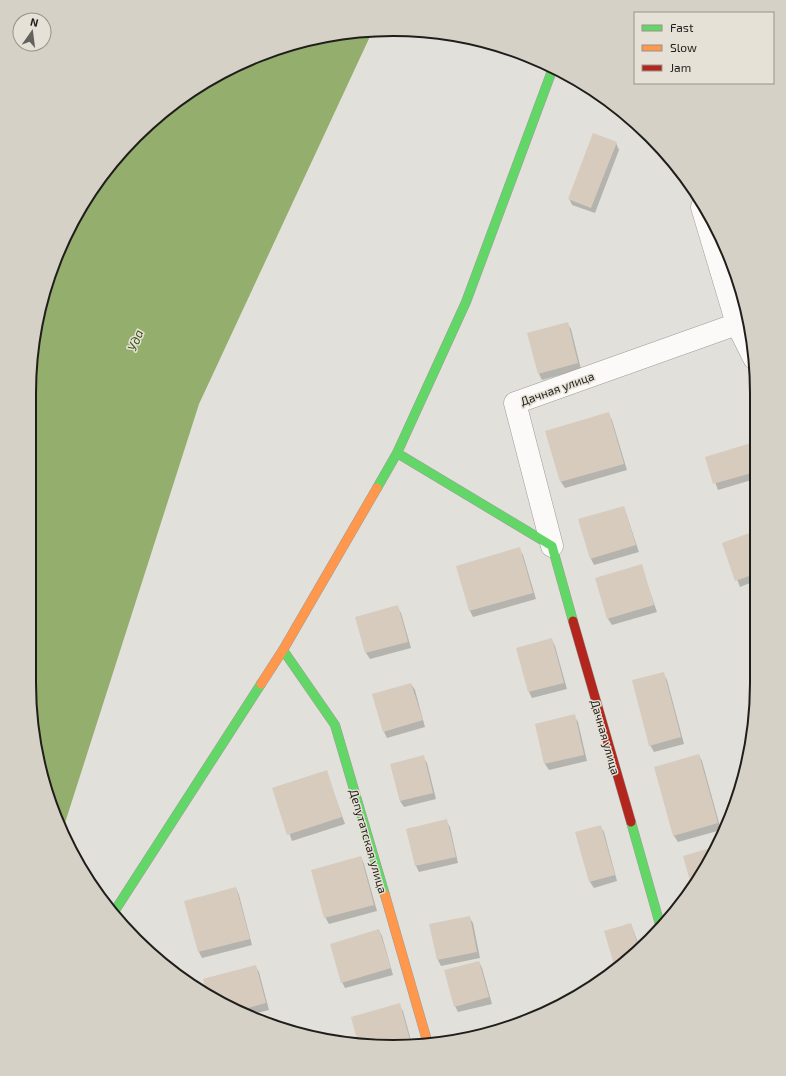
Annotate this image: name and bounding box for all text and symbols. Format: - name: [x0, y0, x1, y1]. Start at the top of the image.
- north arrow: [12, 12, 52, 52]
- legend: [634, 12, 774, 84]
- text: N: [29, 15, 40, 29]
- text: Fast: [670, 20, 694, 34]
- text: Slow: [670, 40, 697, 54]
- text: Jam: [670, 60, 691, 74]
- water label: Уда: [123, 327, 147, 353]
- street label: Дачная улица: [518, 368, 596, 409]
- street label: Дачная улица: [588, 698, 623, 777]
- street label: Депутатская улица: [346, 787, 391, 895]

